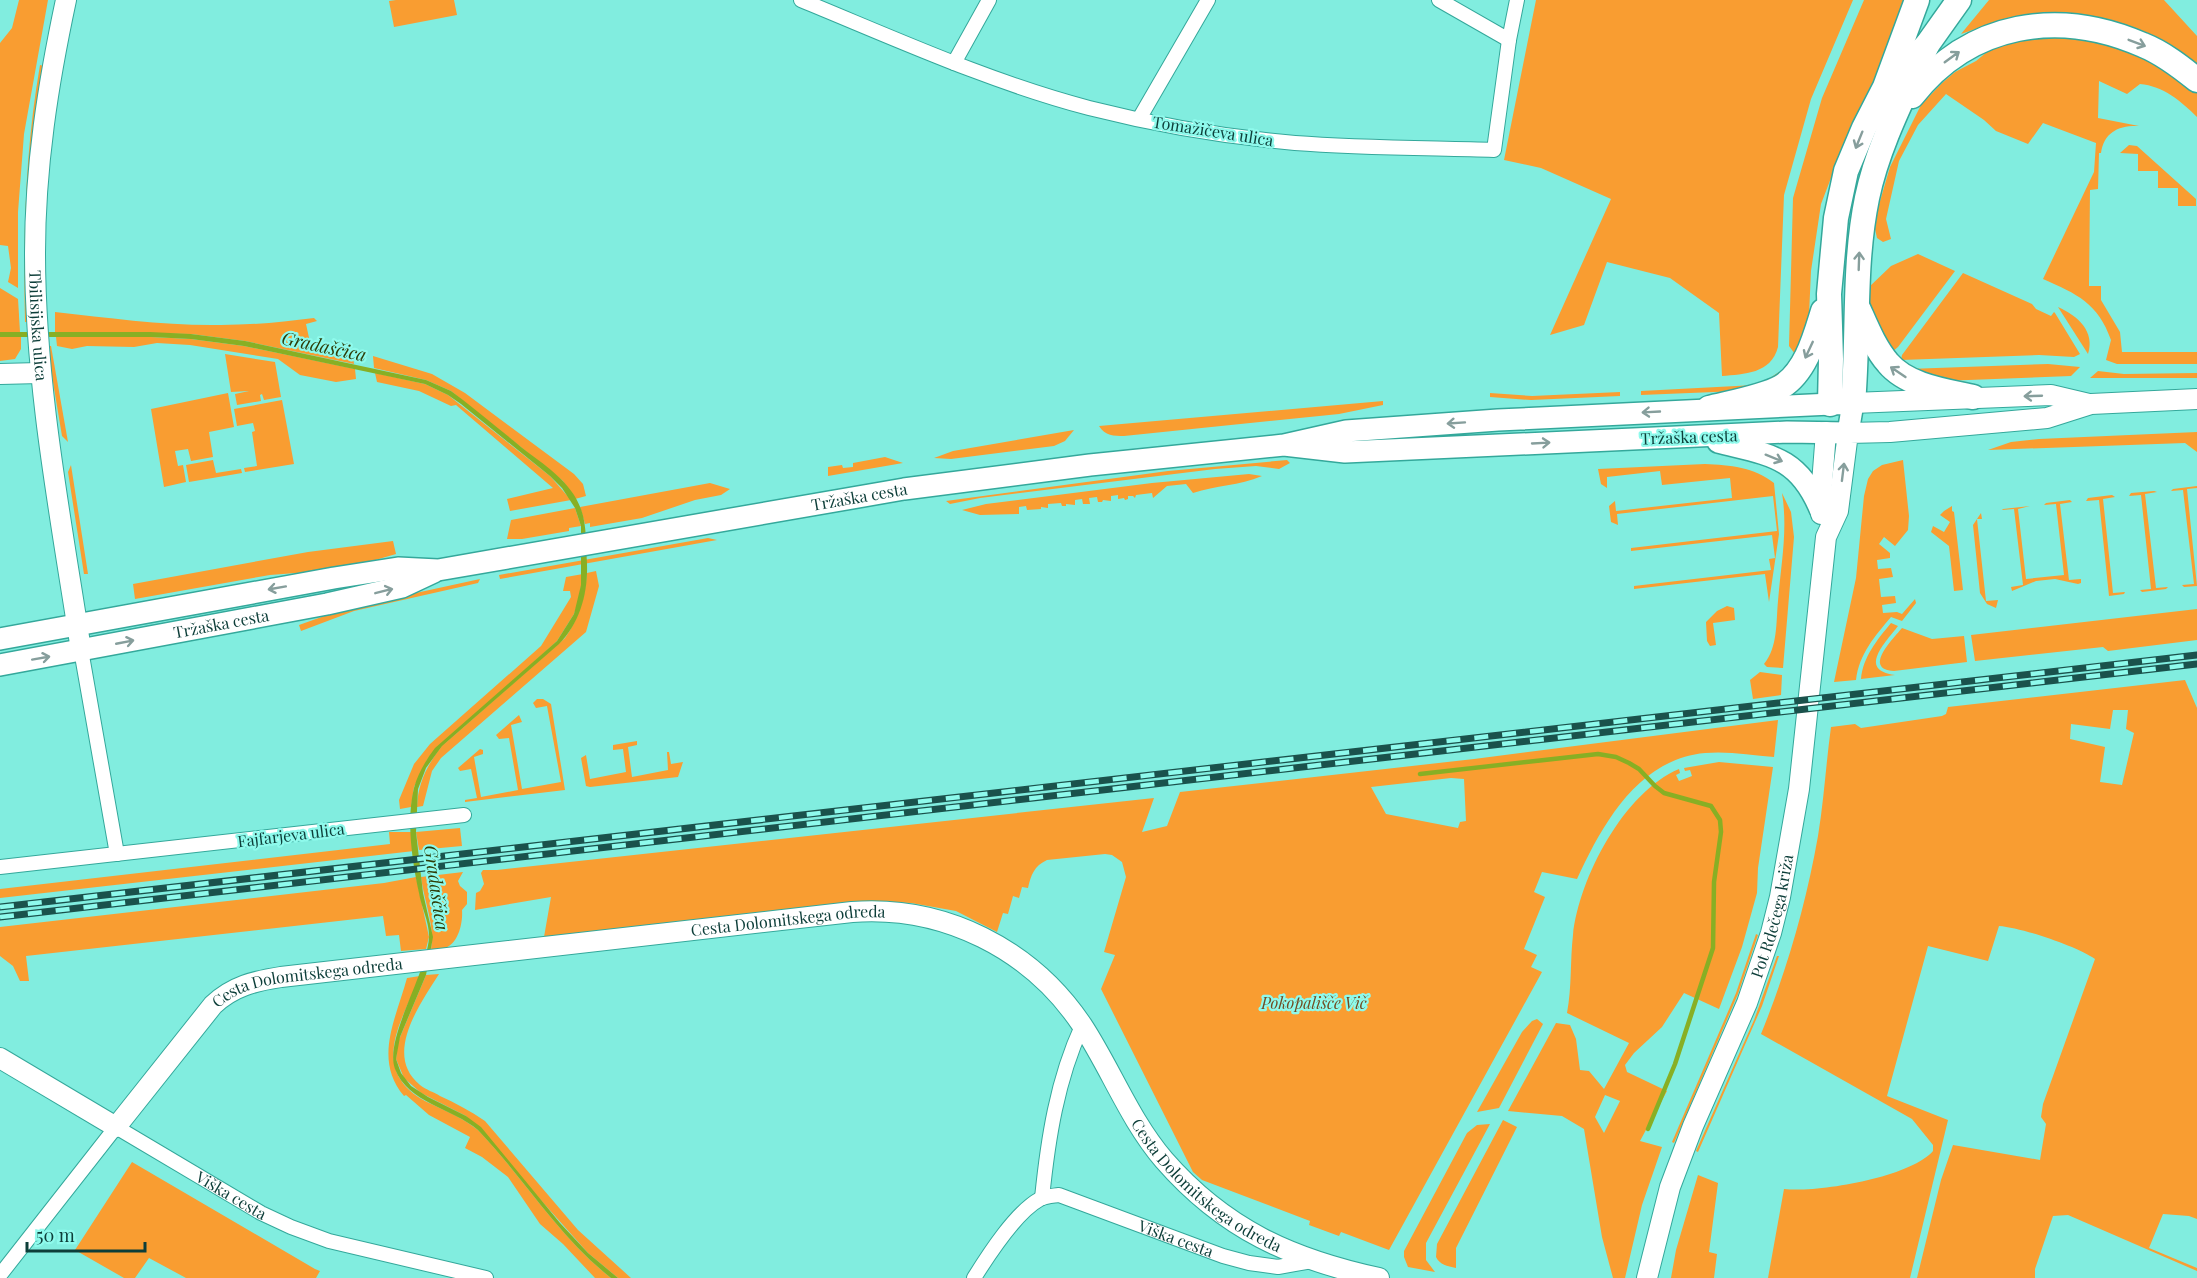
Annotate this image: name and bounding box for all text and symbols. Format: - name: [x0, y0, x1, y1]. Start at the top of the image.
- one-way arrow: [2128, 38, 2146, 49]
- one-way arrow: [1944, 51, 1960, 63]
- street label: Tomažičeva ulica: [1151, 111, 1275, 150]
- one-way arrow: [1853, 130, 1864, 148]
- one-way arrow: [1853, 252, 1865, 272]
- street label: Tbilisijska ulica: [25, 270, 53, 382]
- water label: Gradaščica: [280, 325, 369, 367]
- one-way arrow: [1803, 340, 1815, 358]
- one-way arrow: [1890, 365, 1907, 378]
- one-way arrow: [2024, 390, 2044, 401]
- one-way arrow: [1641, 406, 1661, 417]
- one-way arrow: [1446, 417, 1466, 428]
- street label: Tržaška cesta: [1640, 424, 1738, 449]
- one-way arrow: [1531, 437, 1551, 448]
- one-way arrow: [1764, 453, 1782, 464]
- one-way arrow: [1838, 462, 1849, 482]
- street label: Tržaška cesta: [810, 478, 909, 515]
- one-way arrow: [268, 583, 287, 594]
- one-way arrow: [374, 585, 393, 597]
- street label: Tržaška cesta: [172, 604, 271, 642]
- one-way arrow: [115, 636, 135, 647]
- one-way arrow: [30, 652, 50, 663]
- street label: Fajfarjeva ulica: [236, 818, 346, 851]
- water label: Gradaščica: [419, 844, 455, 932]
- street label: Pot Rdečega križa: [1745, 853, 1797, 981]
- street label: Cesta Dolomitskega odreda: [690, 900, 886, 940]
- street label: Cesta Dolomitskega odreda: [207, 952, 404, 1012]
- park label: Pokopališče Vič: [1260, 992, 1369, 1013]
- street label: Cesta Dolomitskega odreda: [1127, 1114, 1285, 1256]
- street label: Viška cesta: [191, 1165, 270, 1224]
- street label: Viška cesta: [1135, 1214, 1217, 1262]
- scale bar: [27, 1215, 146, 1253]
- text: 50 m: [36, 1223, 75, 1247]

